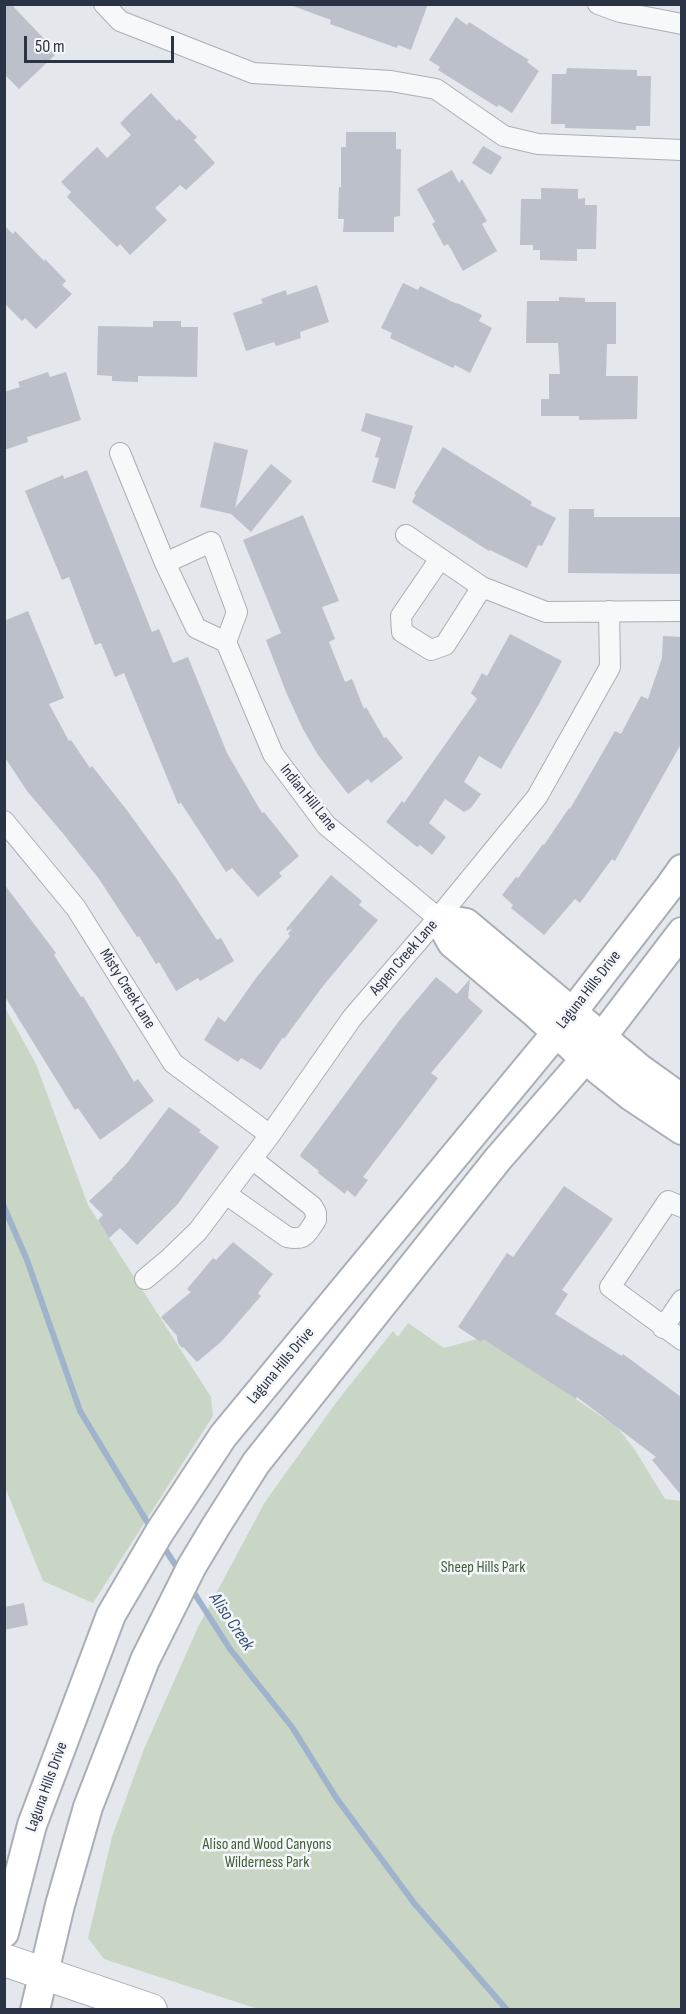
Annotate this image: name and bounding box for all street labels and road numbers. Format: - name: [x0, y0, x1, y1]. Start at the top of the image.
- street label: Indian Hill Lane: [275, 761, 341, 835]
- street label: Aspen Creek Lane: [366, 916, 442, 1000]
- street label: Misty Creek Lane: [95, 945, 159, 1033]
- street label: Laguna Hills Drive: [553, 947, 625, 1033]
- street label: Laguna Hills Drive: [243, 1324, 319, 1408]
- street label: Laguna Hills Drive: [22, 1740, 72, 1834]

